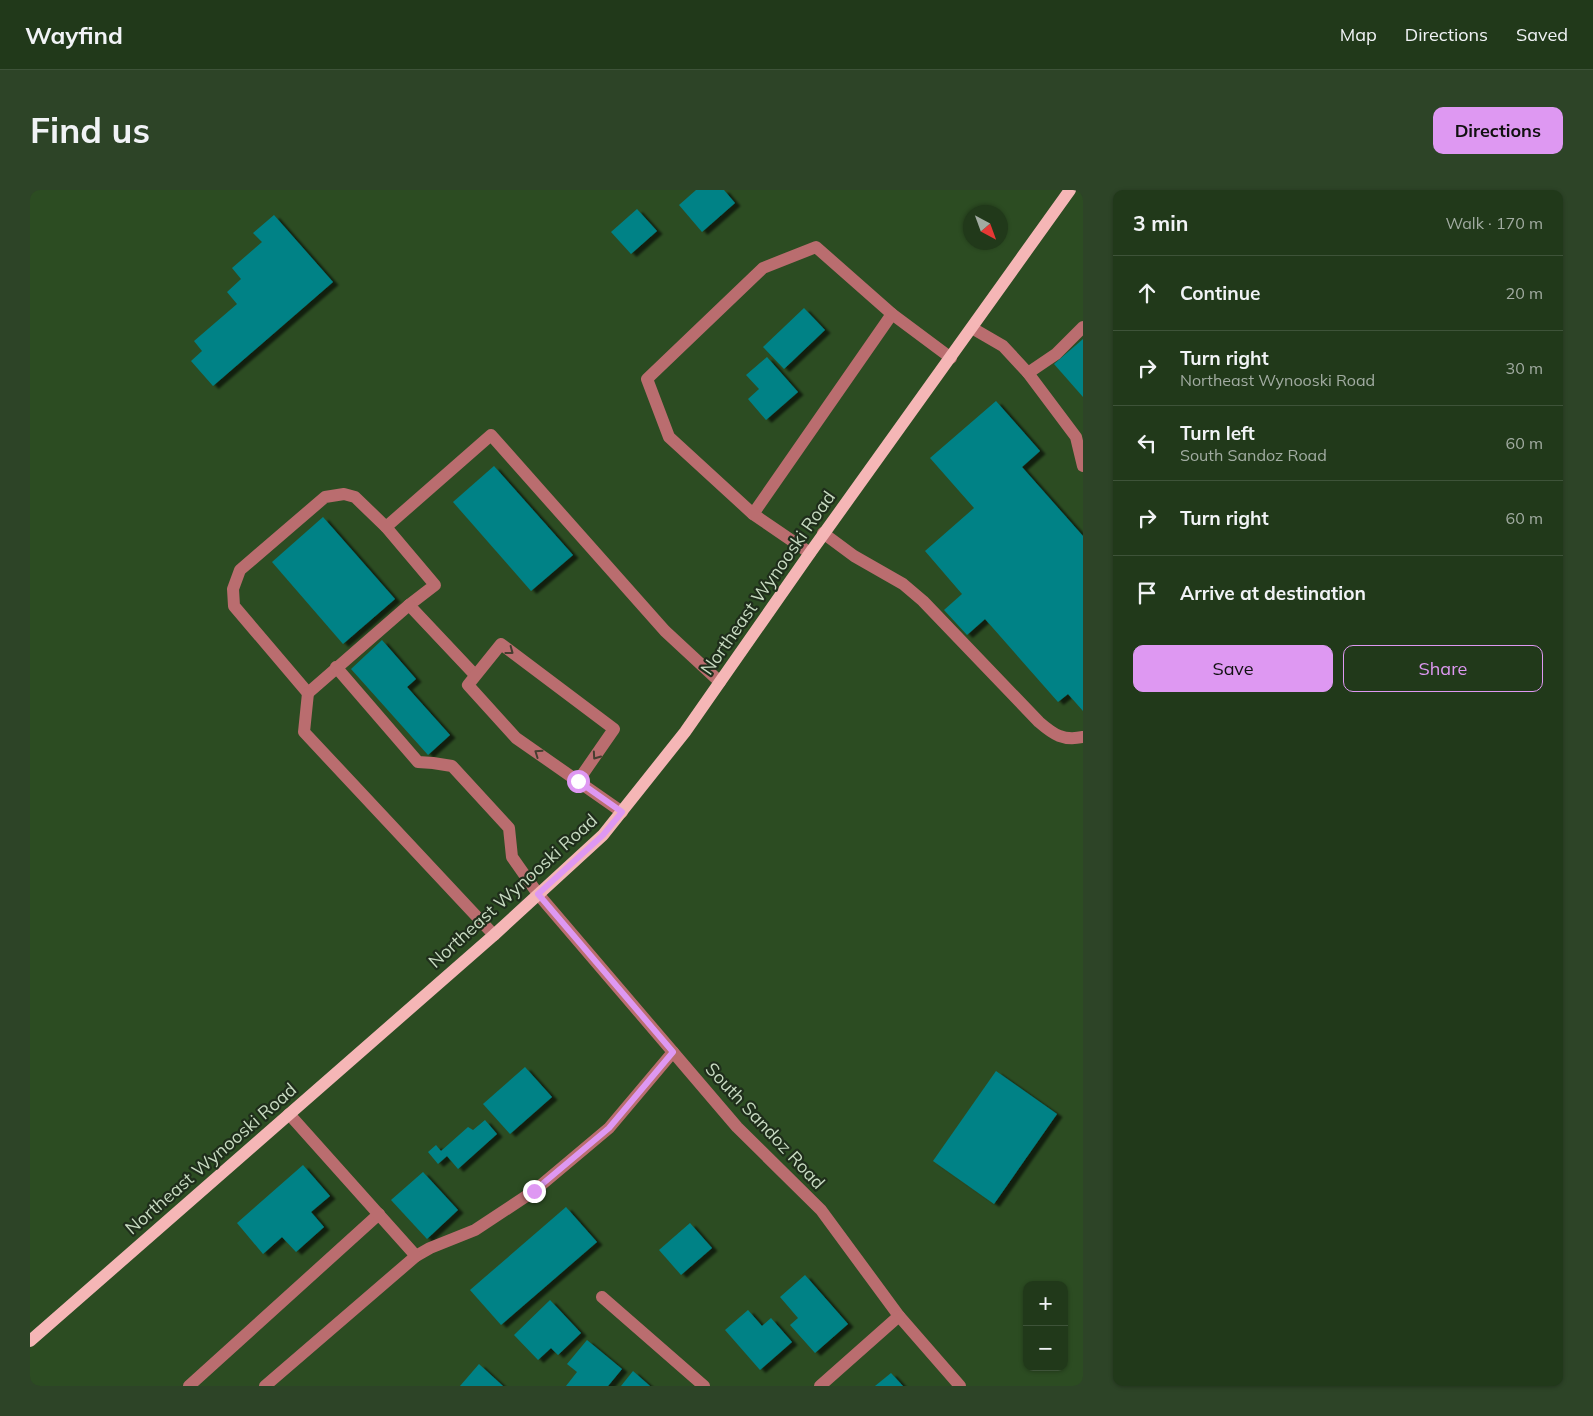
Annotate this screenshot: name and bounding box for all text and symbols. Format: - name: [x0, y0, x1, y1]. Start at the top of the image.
- text: Wayfind: [25, 20, 123, 50]
- text: Map: [1340, 23, 1377, 46]
- text: Directions: [1405, 23, 1488, 46]
- text: Saved: [1516, 23, 1568, 46]
- button: Directions: [1433, 107, 1563, 154]
- text: Find us: [30, 108, 150, 152]
- north arrow: [963, 205, 1008, 250]
- text: 3 min: [1133, 210, 1188, 236]
- text: Walk · 170 m: [1445, 213, 1543, 233]
- icon: ahead: [1133, 279, 1161, 307]
- text: Continue: [1180, 281, 1260, 305]
- text: 20 m: [1506, 283, 1543, 303]
- text: Turn right: [1180, 346, 1269, 370]
- icon: right: [1133, 354, 1161, 382]
- text: 30 m: [1506, 358, 1543, 378]
- text: Northeast Wynooski Road: [1180, 370, 1375, 390]
- text: Turn left: [1180, 421, 1255, 445]
- icon: left: [1133, 429, 1161, 457]
- text: 60 m: [1506, 433, 1543, 453]
- text: South Sandoz Road: [1180, 445, 1327, 465]
- street label: Northeast Wynooski Road: [695, 486, 840, 679]
- icon: right: [1133, 504, 1161, 532]
- text: Turn right: [1180, 506, 1269, 530]
- text: 60 m: [1506, 508, 1543, 528]
- icon: arrive: [1133, 579, 1161, 607]
- text: Arrive at destination: [1180, 581, 1366, 605]
- one-way arrow: [504, 645, 514, 654]
- button: Save: [1133, 645, 1333, 692]
- button: Share: [1343, 645, 1543, 692]
- one-way arrow: [534, 750, 544, 759]
- one-way arrow: [593, 750, 602, 760]
- route start: [567, 770, 590, 793]
- street label: Northeast Wynooski Road: [423, 809, 602, 973]
- street label: South Sandoz Road: [701, 1057, 830, 1194]
- street label: Northeast Wynooski Road: [120, 1078, 301, 1239]
- route end: [523, 1180, 546, 1203]
- map controls: [1023, 1281, 1068, 1371]
- button: +: [1023, 1281, 1068, 1326]
- button: −: [1023, 1326, 1068, 1371]

